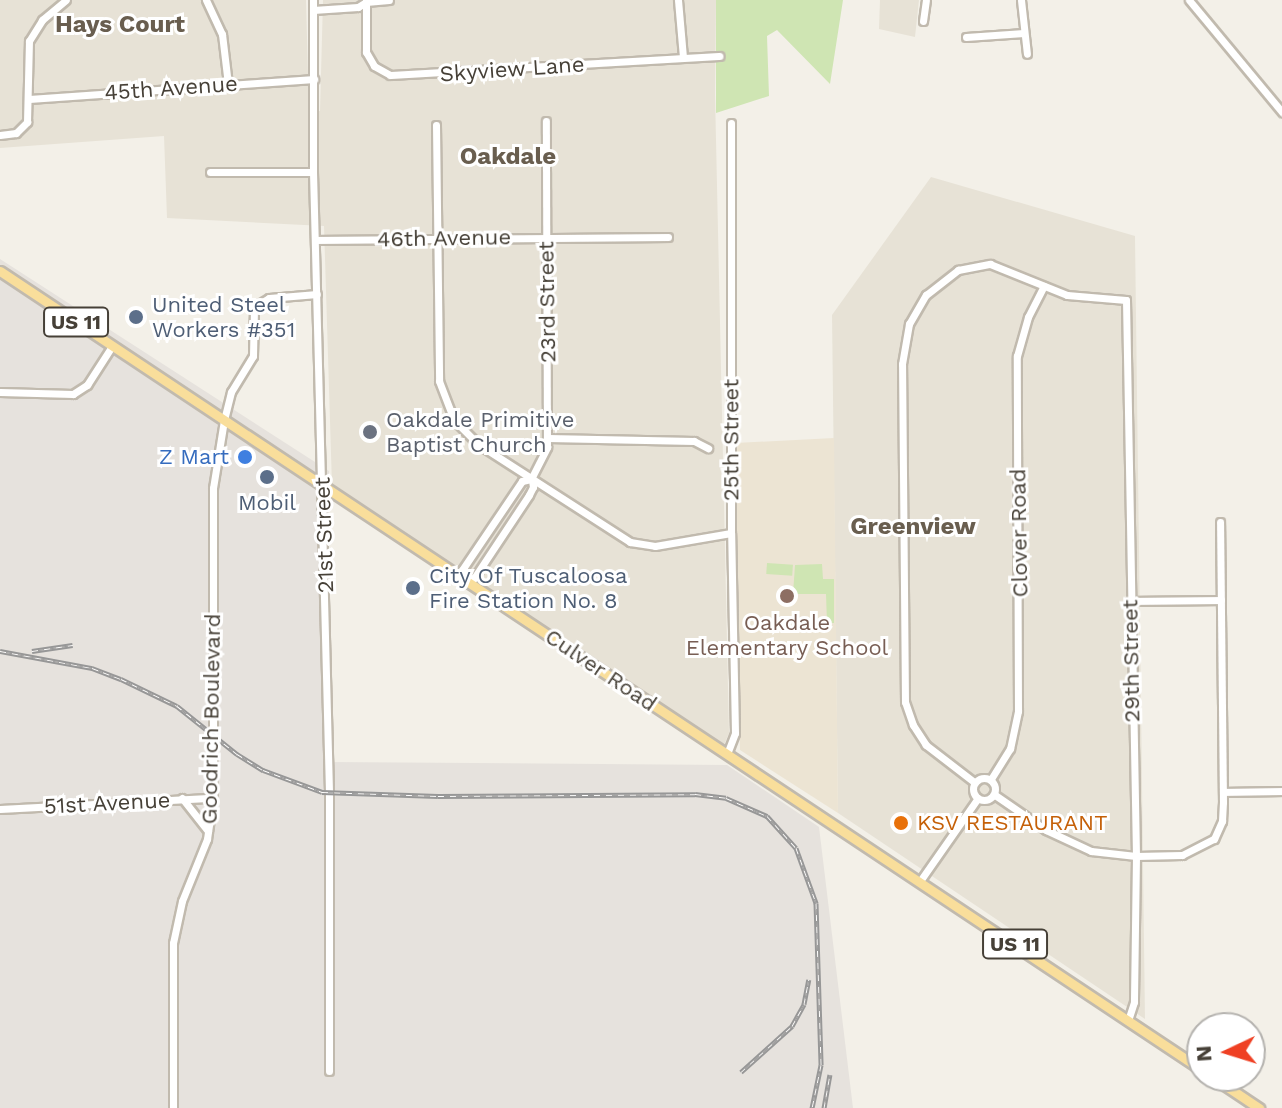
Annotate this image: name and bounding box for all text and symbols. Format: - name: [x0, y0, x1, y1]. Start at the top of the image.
- district label: Hays Court: [55, 11, 185, 39]
- street label: Skyview Lane: [439, 51, 585, 87]
- street label: 45th Avenue: [103, 70, 239, 106]
- district label: Oakdale: [460, 143, 556, 171]
- street label: 46th Avenue: [376, 224, 512, 252]
- street label: 23rd Street: [533, 241, 561, 363]
- place label: United Steel Workers #351: [152, 291, 295, 342]
- road number: US 11: [42, 306, 110, 338]
- marker: United Steel Workers #351: [127, 308, 145, 326]
- street label: 25th Street: [718, 379, 744, 501]
- place label: Oakdale Primitive Baptist Church: [386, 406, 574, 458]
- marker: Oakdale Primitive Baptist Church: [361, 423, 379, 441]
- place label: Z Mart: [159, 444, 229, 470]
- marker: Z Mart: [236, 448, 254, 466]
- marker: Mobil: [258, 468, 276, 486]
- street label: Clover Road: [1005, 468, 1033, 598]
- street label: 21st Street: [309, 477, 339, 593]
- place label: Mobil: [238, 490, 296, 516]
- district label: Greenview: [850, 513, 976, 541]
- place label: City Of Tuscaloosa Fire Station No. 8: [429, 562, 630, 614]
- marker: City Of Tuscaloosa Fire Station No. 8: [404, 579, 422, 597]
- marker: Oakdale Elementary School: [778, 587, 796, 605]
- street label: 29th Street: [1117, 599, 1145, 723]
- place label: Oakdale Elementary School: [685, 609, 889, 660]
- street label: Goodrich Boulevard: [196, 613, 226, 825]
- street label: Culver Road: [540, 623, 662, 717]
- street label: 51st Avenue: [43, 786, 171, 820]
- place label: KSV RESTAURANT: [917, 810, 1108, 836]
- marker: KSV RESTAURANT: [892, 814, 910, 832]
- road number: US 11: [981, 928, 1049, 960]
- north arrow: [1186, 1012, 1266, 1092]
- text: N: [1191, 1045, 1217, 1063]

